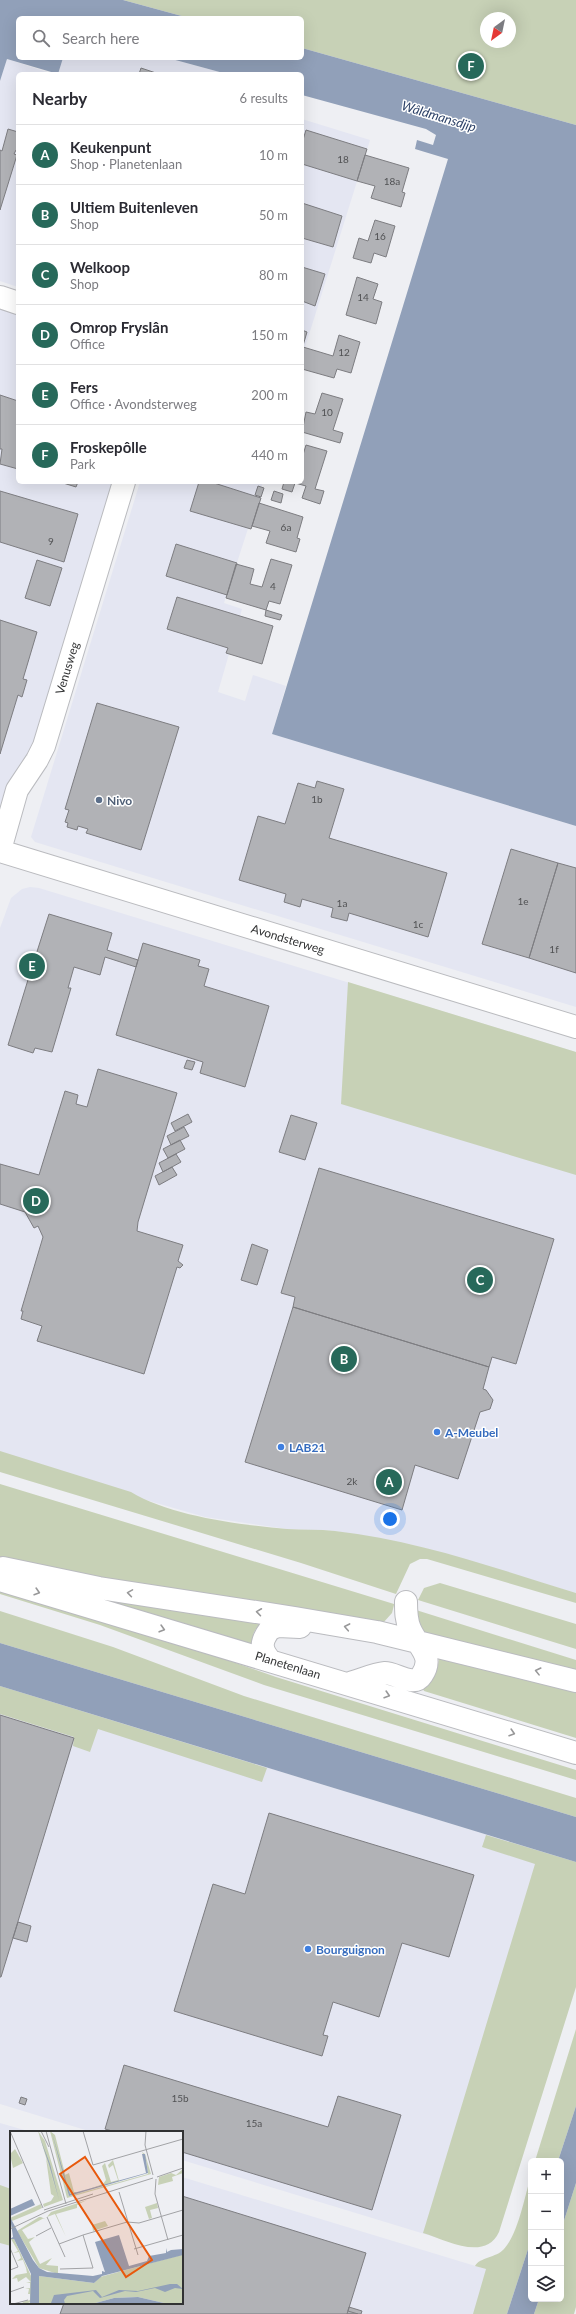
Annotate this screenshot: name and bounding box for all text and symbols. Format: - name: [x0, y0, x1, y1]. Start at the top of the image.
- north arrow: [480, 12, 516, 48]
- search box: [16, 16, 304, 60]
- icon: search: [30, 27, 52, 49]
- text: Search here: [62, 29, 139, 47]
- pin: F: [458, 51, 484, 81]
- text: Nearby: [32, 88, 87, 109]
- text: 6 results: [240, 90, 288, 106]
- water label: Wâldmansdjip: [400, 97, 478, 135]
- text: Keukenpunt: [70, 138, 151, 156]
- text: A: [40, 147, 50, 163]
- text: 10 m: [259, 147, 288, 163]
- house number: 18: [337, 153, 349, 165]
- text: Shop · Planetenlaan: [70, 156, 182, 172]
- house number: 18a: [384, 175, 400, 187]
- text: Ultiem Buitenleven: [70, 198, 198, 216]
- text: B: [41, 207, 49, 223]
- text: 50 m: [259, 207, 288, 223]
- text: Shop: [70, 216, 99, 232]
- house number: 16: [374, 230, 386, 242]
- text: Welkoop: [70, 258, 130, 276]
- text: C: [41, 267, 49, 283]
- text: 80 m: [259, 267, 288, 283]
- text: Shop: [70, 276, 99, 292]
- house number: 14: [357, 291, 369, 303]
- text: Omrop Fryslân: [70, 318, 168, 336]
- text: D: [40, 327, 50, 343]
- text: 150 m: [251, 327, 288, 343]
- text: Office: [70, 336, 105, 352]
- house number: 12: [338, 346, 350, 358]
- text: Fers: [70, 378, 98, 396]
- text: E: [41, 387, 49, 403]
- text: 200 m: [251, 387, 288, 403]
- text: Office · Avondsterweg: [70, 396, 197, 412]
- house number: 10: [321, 406, 333, 418]
- text: Froskepôlle: [70, 438, 147, 456]
- text: F: [41, 447, 49, 463]
- text: 440 m: [251, 447, 288, 463]
- text: Park: [70, 456, 95, 472]
- house number: 6a: [281, 521, 291, 533]
- house number: 9: [48, 535, 54, 547]
- house number: 4: [270, 580, 276, 592]
- street label: Venusweg: [52, 640, 82, 696]
- place label: Nivo: [107, 793, 132, 808]
- house number: 1b: [311, 793, 323, 805]
- marker: Nivo: [94, 795, 104, 805]
- house number: 1e: [517, 895, 529, 907]
- house number: 1a: [337, 897, 347, 909]
- house number: 1c: [413, 918, 424, 930]
- street label: Avondsterweg: [249, 921, 327, 957]
- house number: 1f: [549, 943, 559, 955]
- pin: E: [19, 951, 45, 981]
- pin: D: [23, 1186, 49, 1216]
- pin: C: [467, 1265, 493, 1295]
- pin: B: [331, 1344, 357, 1374]
- place label: A-Meubel: [444, 1425, 498, 1440]
- marker: A-Meubel: [432, 1427, 442, 1437]
- place label: LAB21: [289, 1440, 325, 1455]
- marker: LAB21: [276, 1442, 286, 1452]
- pin: A: [376, 1467, 402, 1497]
- house number: 2k: [347, 1475, 358, 1487]
- your location: [380, 1509, 400, 1529]
- one-way arrow: [34, 1587, 41, 1595]
- one-way arrow: [127, 1589, 133, 1598]
- one-way arrow: [256, 1608, 262, 1617]
- one-way arrow: [344, 1623, 350, 1631]
- one-way arrow: [158, 1624, 165, 1633]
- street label: Planetenlaan: [253, 1648, 323, 1682]
- one-way arrow: [535, 1667, 542, 1676]
- one-way arrow: [384, 1690, 391, 1699]
- one-way arrow: [508, 1728, 515, 1737]
- place label: Bourguignon: [316, 1942, 385, 1957]
- marker: Bourguignon: [303, 1944, 313, 1954]
- house number: 15b: [171, 2092, 189, 2104]
- house number: 15a: [246, 2117, 262, 2129]
- inset map: [10, 2131, 183, 2304]
- map controls: [528, 2158, 564, 2302]
- button: +: [528, 2158, 564, 2194]
- button: −: [528, 2194, 564, 2230]
- button: locate: [528, 2230, 564, 2266]
- button: layers: [528, 2266, 564, 2302]

